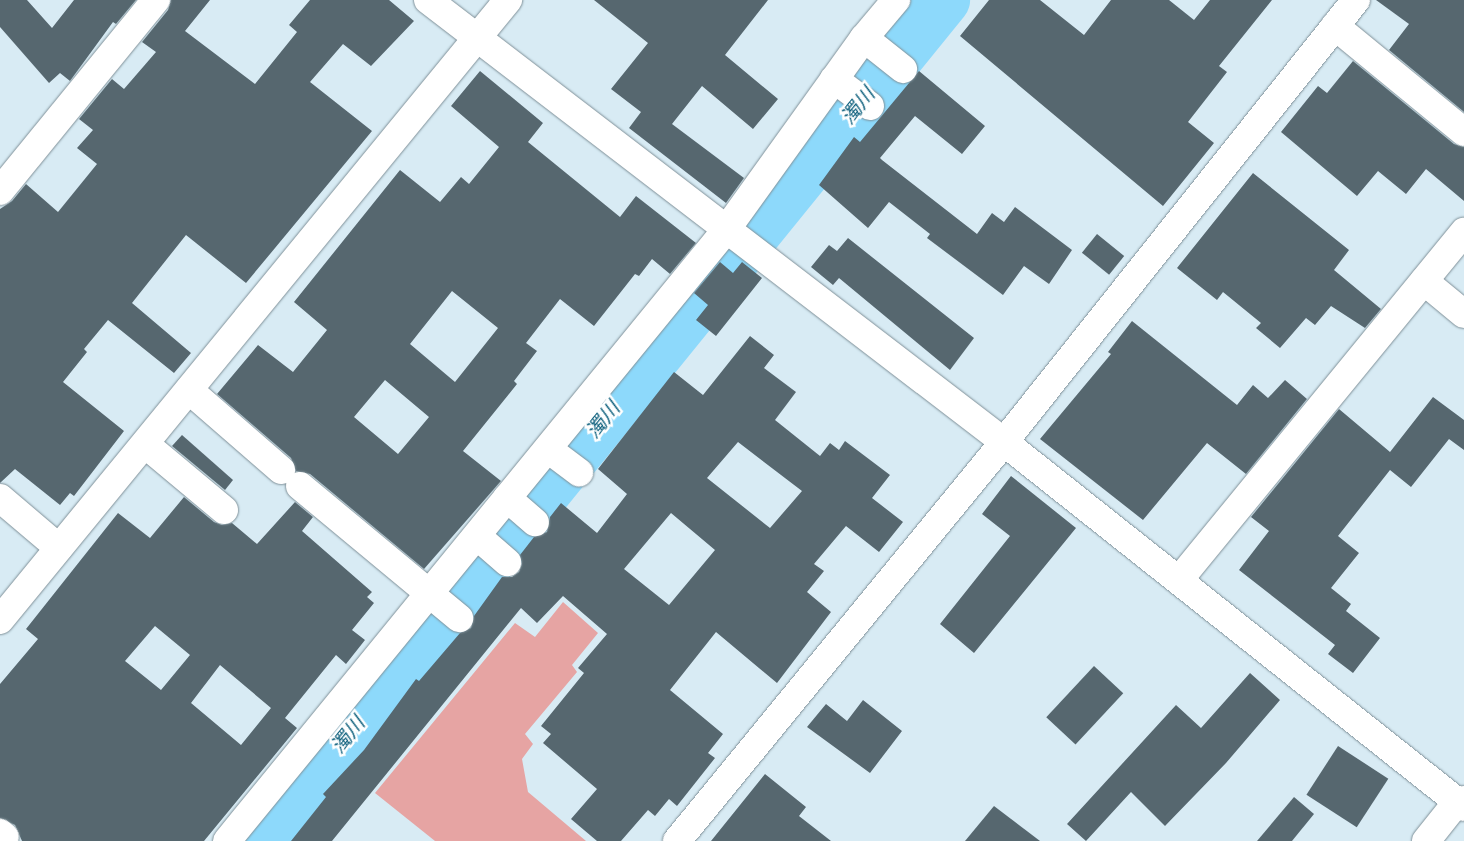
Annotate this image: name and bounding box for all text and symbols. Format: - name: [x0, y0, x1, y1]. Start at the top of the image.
- water label: 濁川: [836, 83, 880, 129]
- water label: 濁川: [581, 397, 625, 443]
- water label: 濁川: [326, 712, 370, 758]

